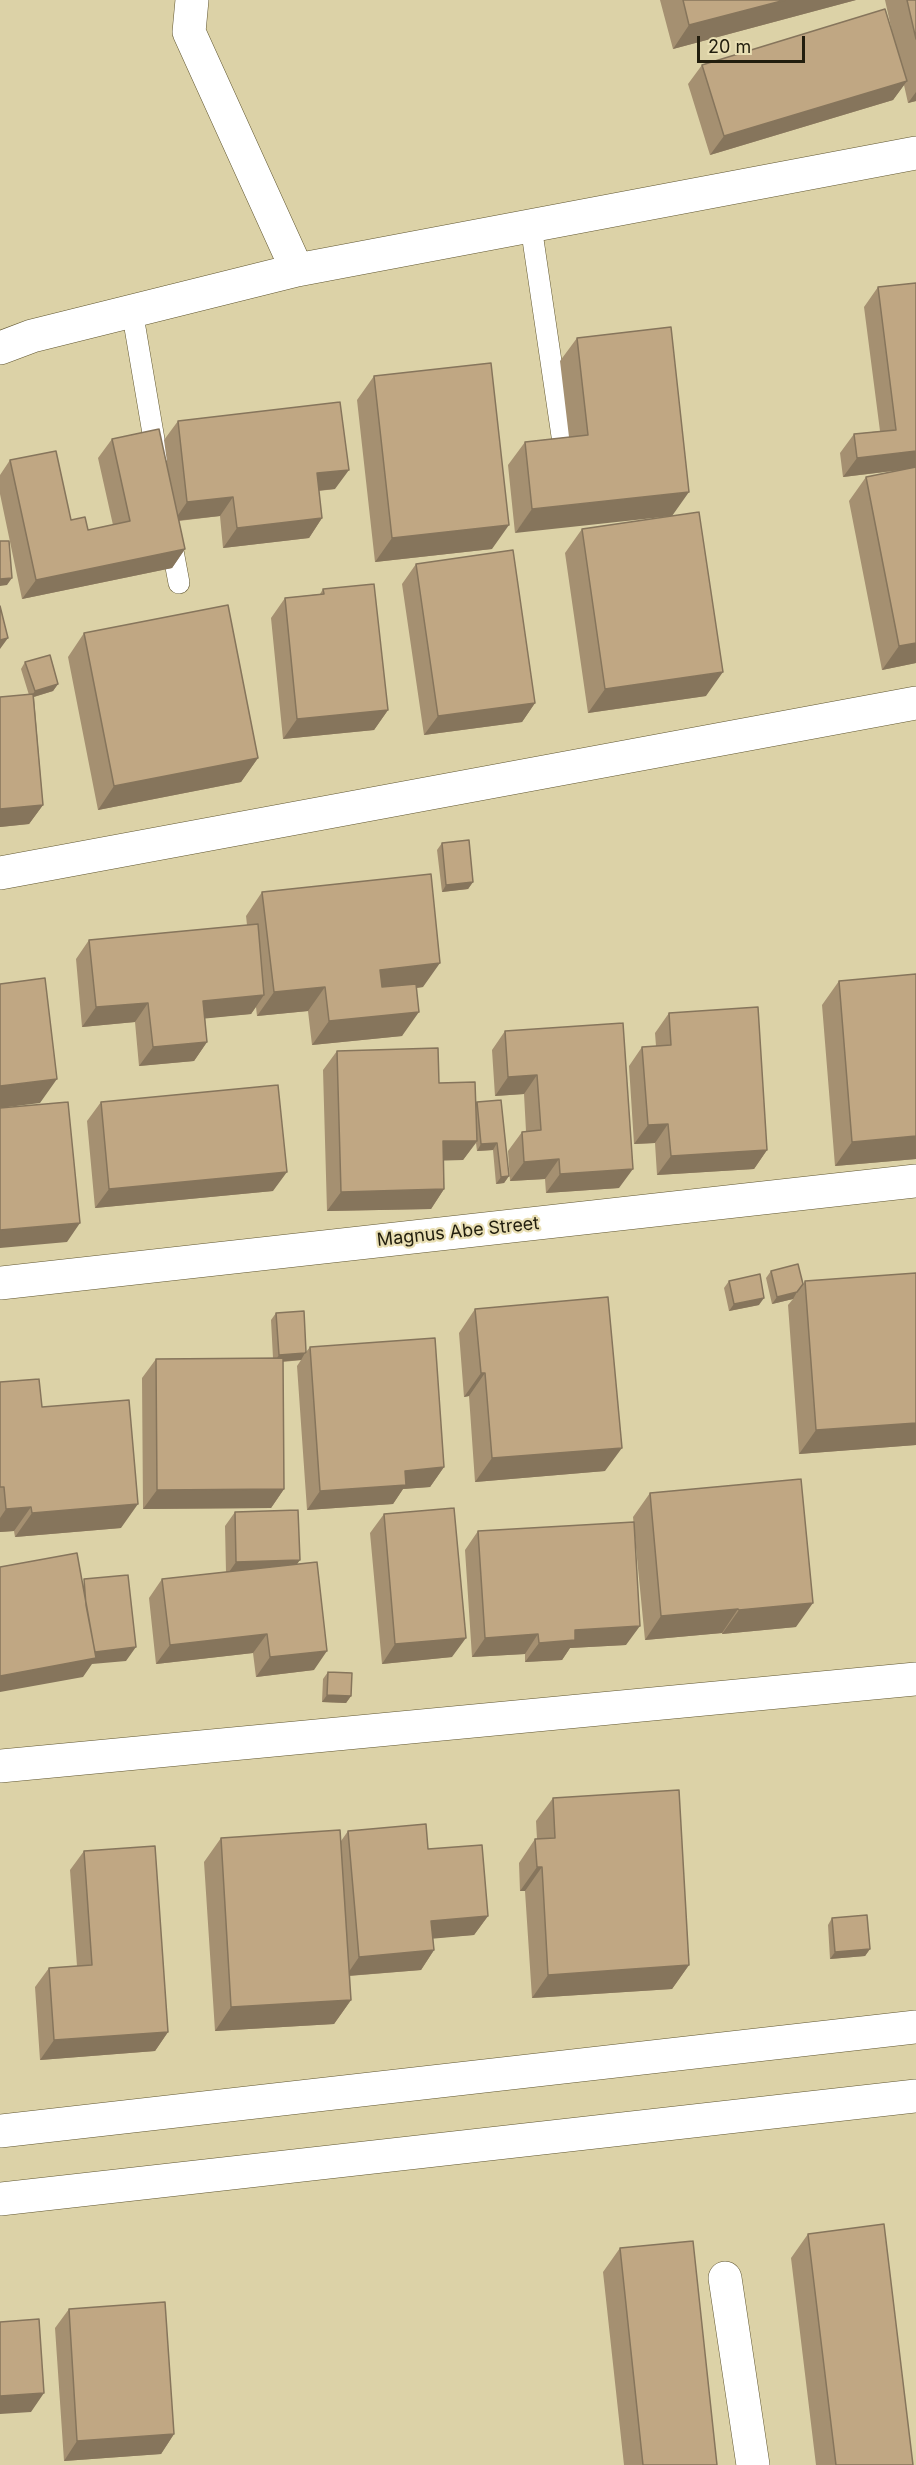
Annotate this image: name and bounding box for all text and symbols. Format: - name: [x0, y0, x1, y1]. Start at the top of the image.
- scale bar: [700, 24, 808, 62]
- text: 20 m: [708, 36, 751, 57]
- street label: Magnus Abe Street: [376, 1213, 540, 1251]

